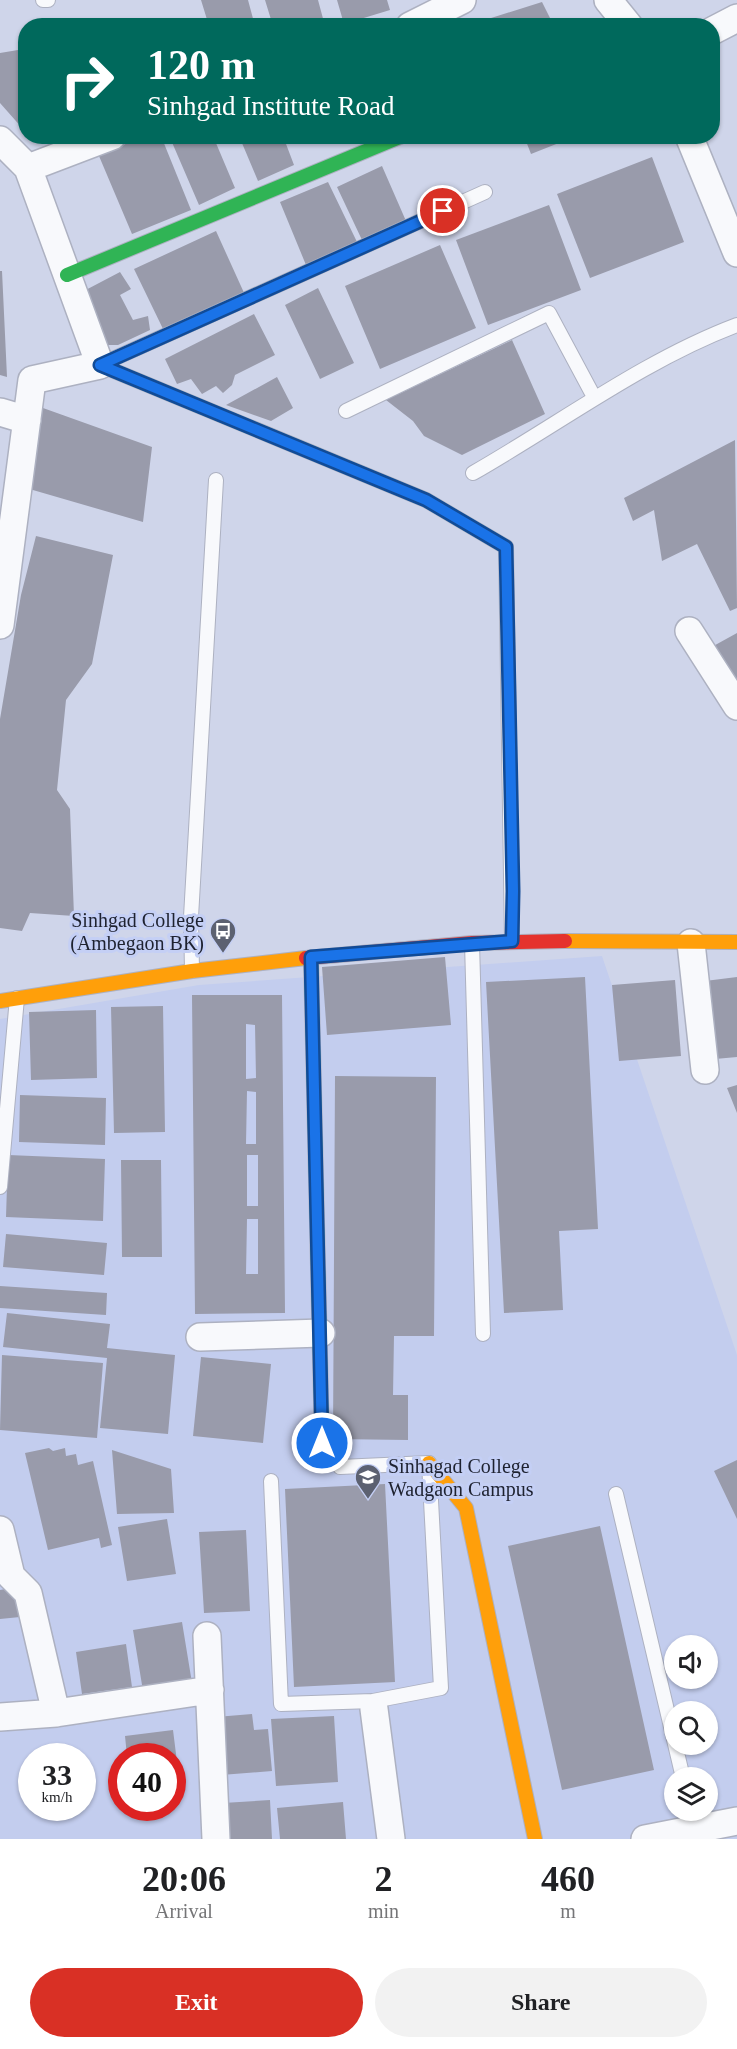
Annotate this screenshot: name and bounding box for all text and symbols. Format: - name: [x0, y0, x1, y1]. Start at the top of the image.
- icon: right: [48, 42, 126, 120]
- text: 120 m: [147, 42, 256, 88]
- text: Sinhgad Institute Road: [147, 91, 394, 121]
- pin: [417, 185, 468, 236]
- icon: arrive: [426, 194, 459, 227]
- place label: Sinhgad College (Ambegaon BK): [70, 909, 204, 955]
- bus stop icon: Sinhgad College (Ambegaon BK): [208, 916, 238, 954]
- position arrow: [290, 1411, 354, 1475]
- place label: Sinhagad College Wadgaon Campus: [388, 1455, 534, 1501]
- school or university icon: Sinhagad College Wadgaon Campus: [353, 1462, 383, 1500]
- map controls: [664, 1635, 718, 1821]
- button: sound: [664, 1635, 718, 1689]
- button: search: [664, 1701, 718, 1755]
- speed limit sign: 40: [108, 1743, 186, 1821]
- text: 33: [42, 1758, 72, 1791]
- button: layers: [664, 1767, 718, 1821]
- text: km/h: [42, 1789, 72, 1805]
- text: 20:06: [142, 1859, 226, 1899]
- text: 2: [375, 1859, 393, 1899]
- text: 460: [541, 1859, 595, 1899]
- text: Arrival: [155, 1900, 213, 1922]
- text: min: [368, 1900, 399, 1922]
- text: m: [560, 1900, 576, 1922]
- button: Exit: [30, 1968, 363, 2037]
- button: Share: [375, 1968, 707, 2037]

